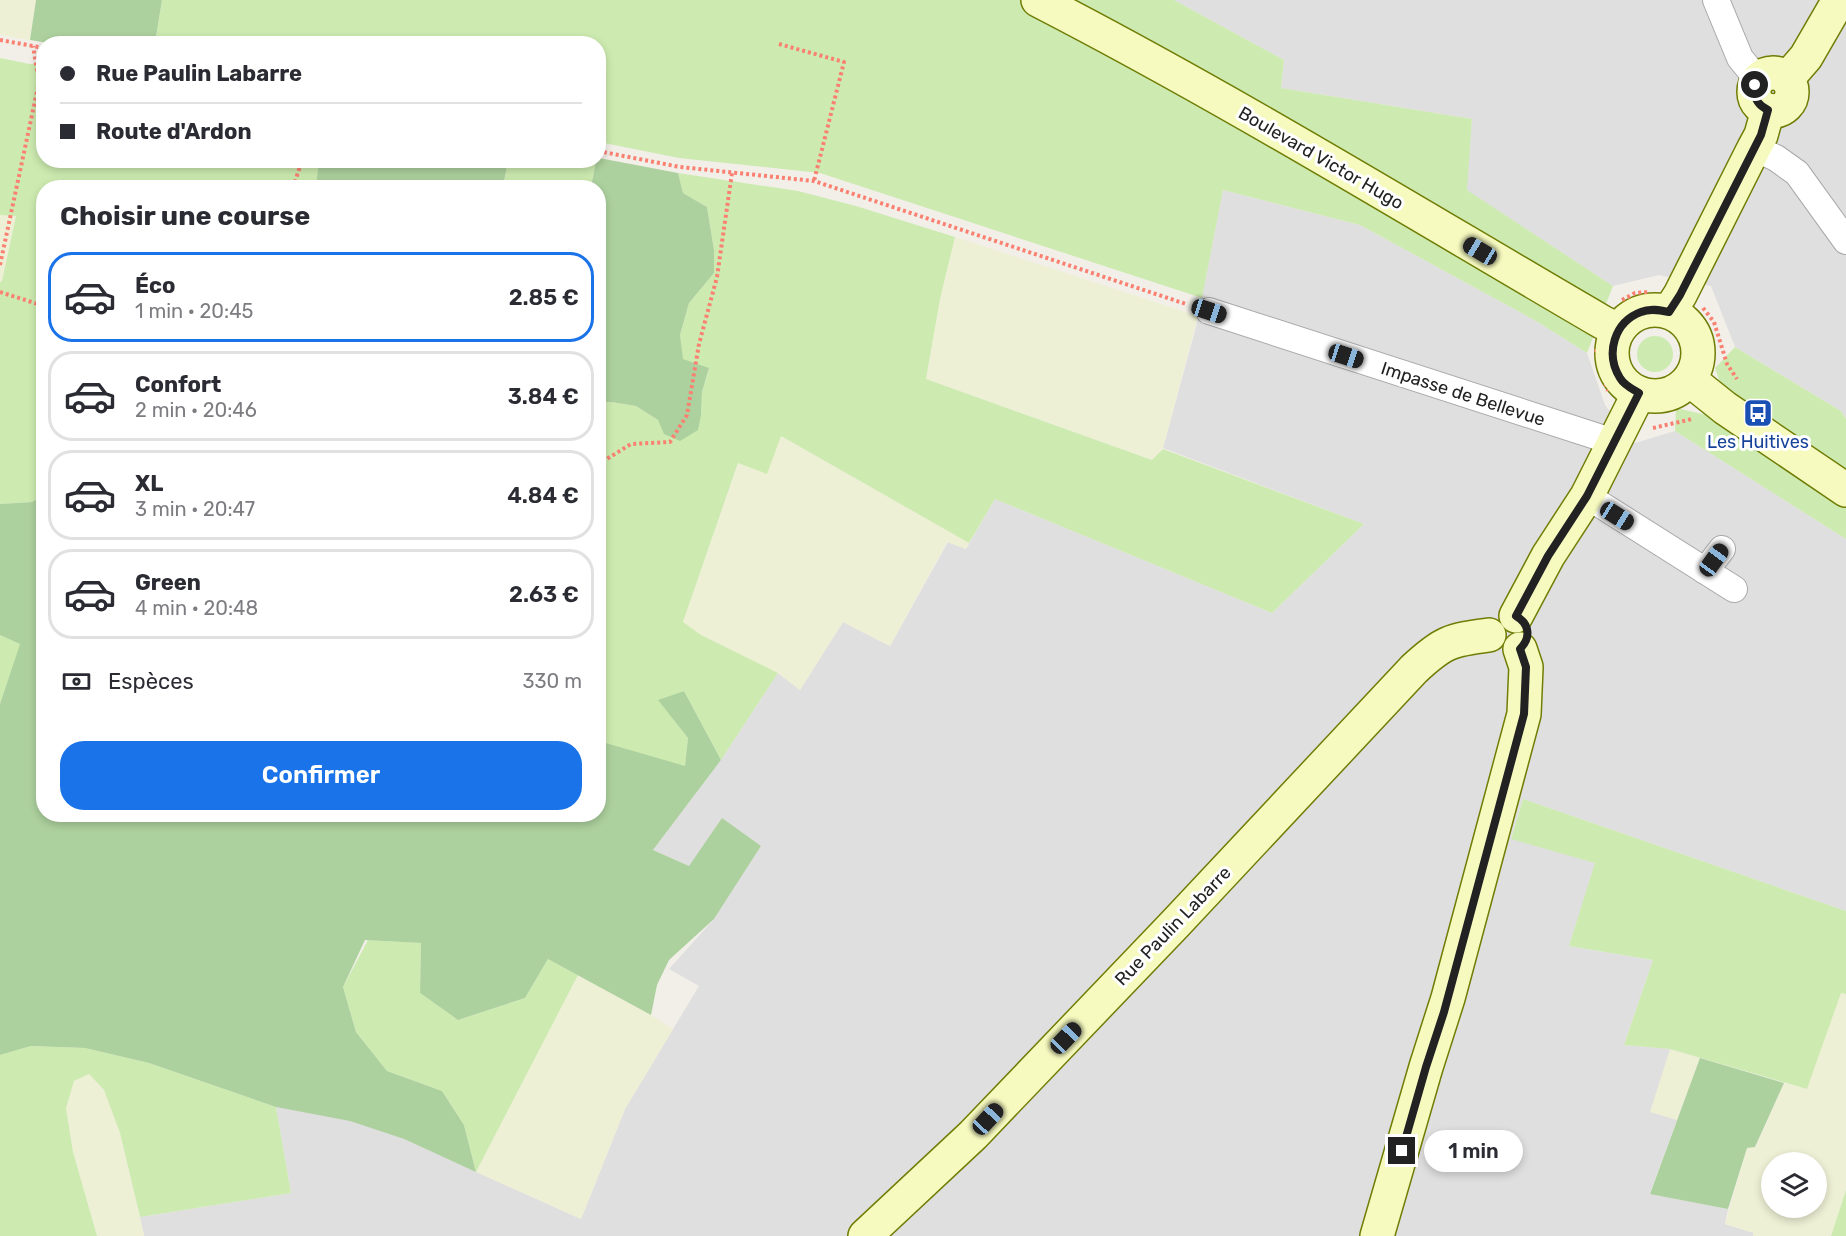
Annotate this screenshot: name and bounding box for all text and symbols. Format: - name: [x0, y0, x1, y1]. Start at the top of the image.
- text: Rue Paulin Labarre: [96, 60, 302, 87]
- route start: [1741, 71, 1768, 98]
- street label: Boulevard Victor Hugo: [1234, 102, 1408, 214]
- text: Route d'Ardon: [96, 118, 252, 145]
- text: Choisir une course: [60, 200, 310, 232]
- car: [1460, 234, 1500, 268]
- icon: car: [63, 270, 117, 324]
- text: Éco: [135, 272, 175, 299]
- text: 2.85 €: [509, 284, 579, 311]
- car: [1189, 297, 1229, 325]
- text: 1 min · 20:45: [135, 299, 253, 323]
- car: [1326, 342, 1366, 370]
- street label: Impasse de Bellevue: [1378, 357, 1548, 431]
- icon: car: [63, 369, 117, 423]
- text: Confort: [135, 371, 221, 398]
- text: 3.84 €: [508, 383, 579, 410]
- bus stop icon: Les Huitives: [1742, 397, 1774, 429]
- text: 2 min · 20:46: [135, 398, 257, 422]
- place label: Les Huitives: [1707, 431, 1809, 453]
- icon: car: [63, 468, 117, 522]
- text: XL: [135, 470, 163, 497]
- text: 4.84 €: [507, 482, 579, 509]
- text: 3 min · 20:47: [135, 497, 255, 521]
- car: [1597, 499, 1637, 533]
- car: [1696, 540, 1732, 580]
- icon: car: [63, 567, 117, 621]
- text: Green: [135, 569, 201, 596]
- text: 2.63 €: [509, 581, 579, 608]
- text: 4 min · 20:48: [135, 596, 258, 620]
- icon: cash: [60, 665, 93, 698]
- text: Espèces: [108, 668, 194, 695]
- text: 330 m: [523, 669, 582, 693]
- button: Confirmer: [60, 741, 582, 810]
- street label: Rue Paulin Labarre: [1110, 862, 1236, 990]
- car: [1047, 1019, 1085, 1057]
- car: [969, 1100, 1007, 1138]
- callout: 1 min: [1423, 1130, 1522, 1172]
- route end: [1388, 1137, 1415, 1164]
- text: 1 min: [1448, 1139, 1499, 1163]
- map controls: [1761, 1152, 1827, 1218]
- button: layers: [1761, 1152, 1827, 1218]

